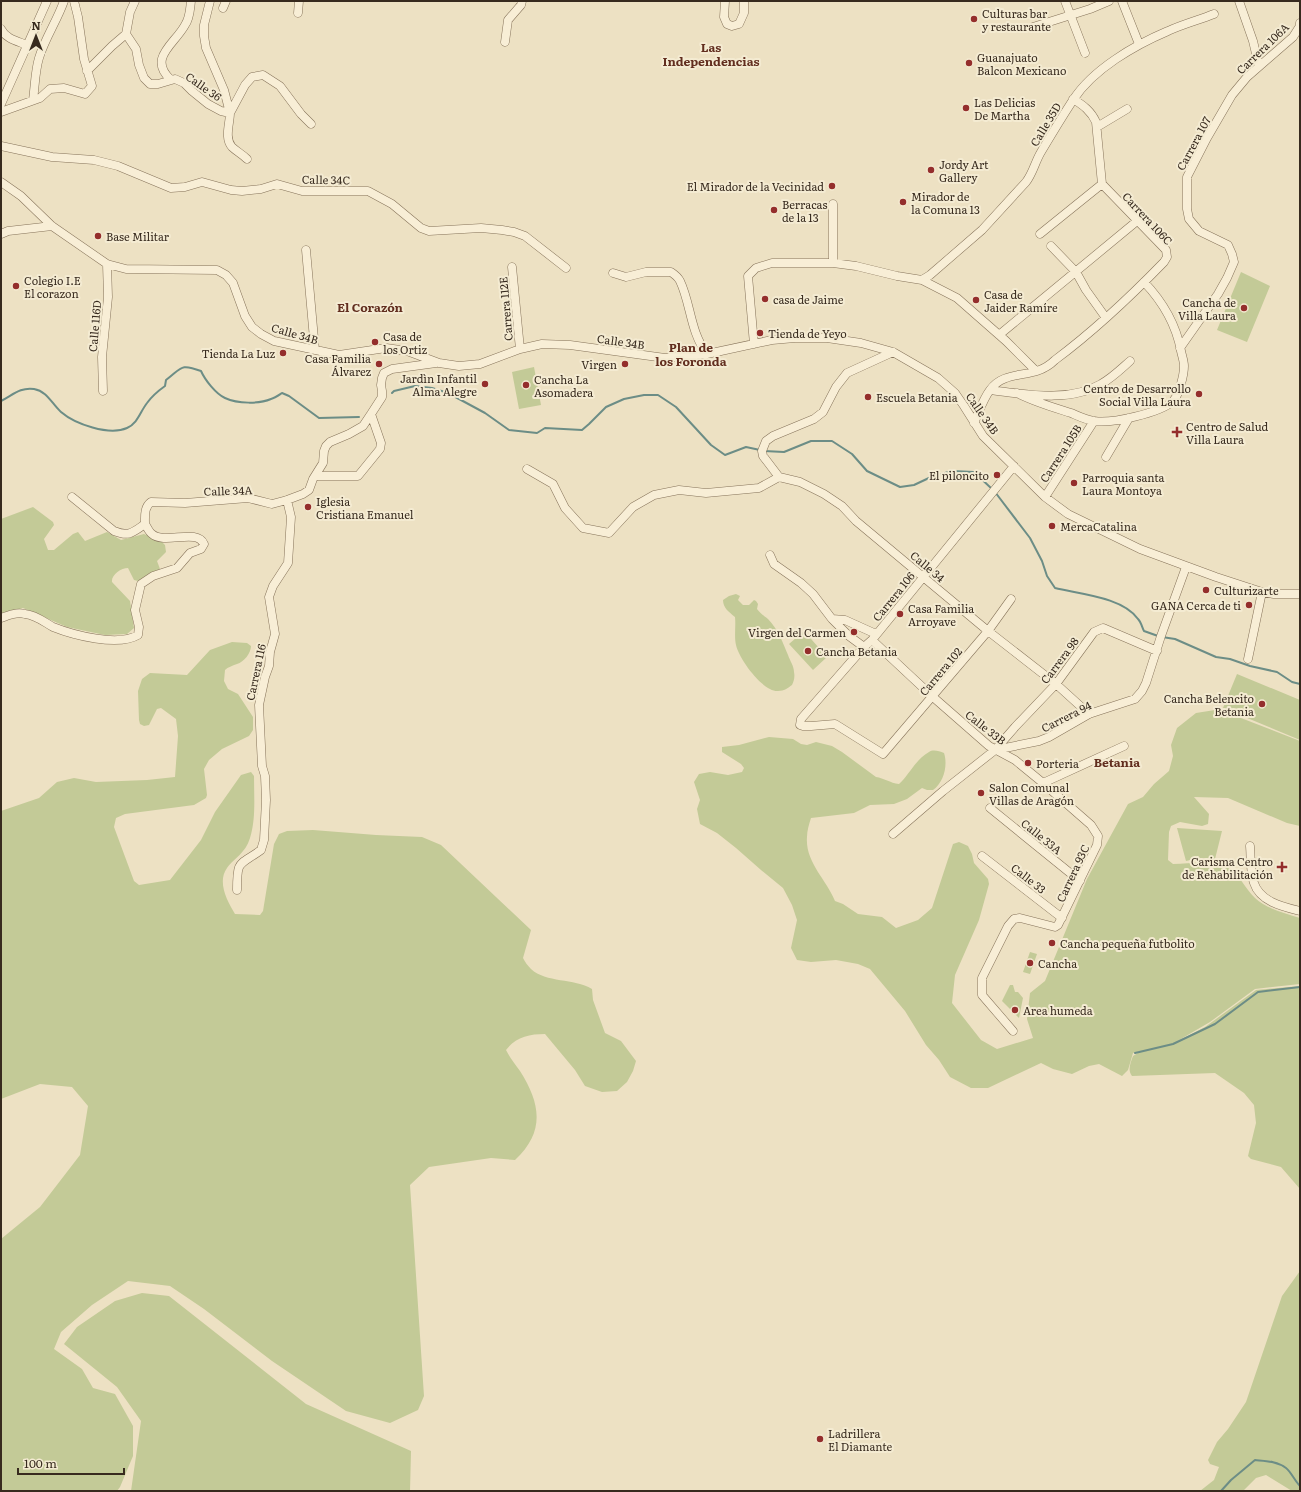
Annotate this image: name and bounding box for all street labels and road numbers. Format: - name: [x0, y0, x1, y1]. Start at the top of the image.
- street label: Carrera 106A: [1232, 19, 1292, 77]
- street label: Calle 36: [183, 68, 225, 104]
- street label: Calle 35D: [1026, 99, 1064, 149]
- street label: Carrera 107: [1172, 113, 1214, 173]
- street label: Calle 34C: [302, 171, 351, 187]
- street label: Carrera 106C: [1119, 188, 1177, 248]
- street label: Carrera 112E: [494, 276, 516, 342]
- street label: Calle 116D: [84, 299, 104, 353]
- street label: Calle 34B: [270, 319, 320, 347]
- street label: Calle 34B: [596, 330, 646, 352]
- street label: Calle 34B: [963, 389, 1003, 437]
- street label: Carrera 105B: [1035, 421, 1085, 485]
- street label: Calle 34A: [203, 481, 253, 499]
- street label: Calle 34: [907, 547, 949, 585]
- street label: Carrera 106: [868, 568, 918, 624]
- street label: Carrera 98: [1036, 633, 1082, 687]
- street label: Carrera 116: [241, 642, 269, 702]
- street label: Carrera 102: [915, 643, 965, 699]
- street label: Carrera 94: [1038, 697, 1094, 735]
- street label: Calle 33B: [962, 706, 1010, 748]
- street label: Calle 33A: [1018, 815, 1066, 857]
- street label: Carrera 93C: [1052, 841, 1092, 904]
- street label: Calle 33: [1008, 859, 1050, 897]

